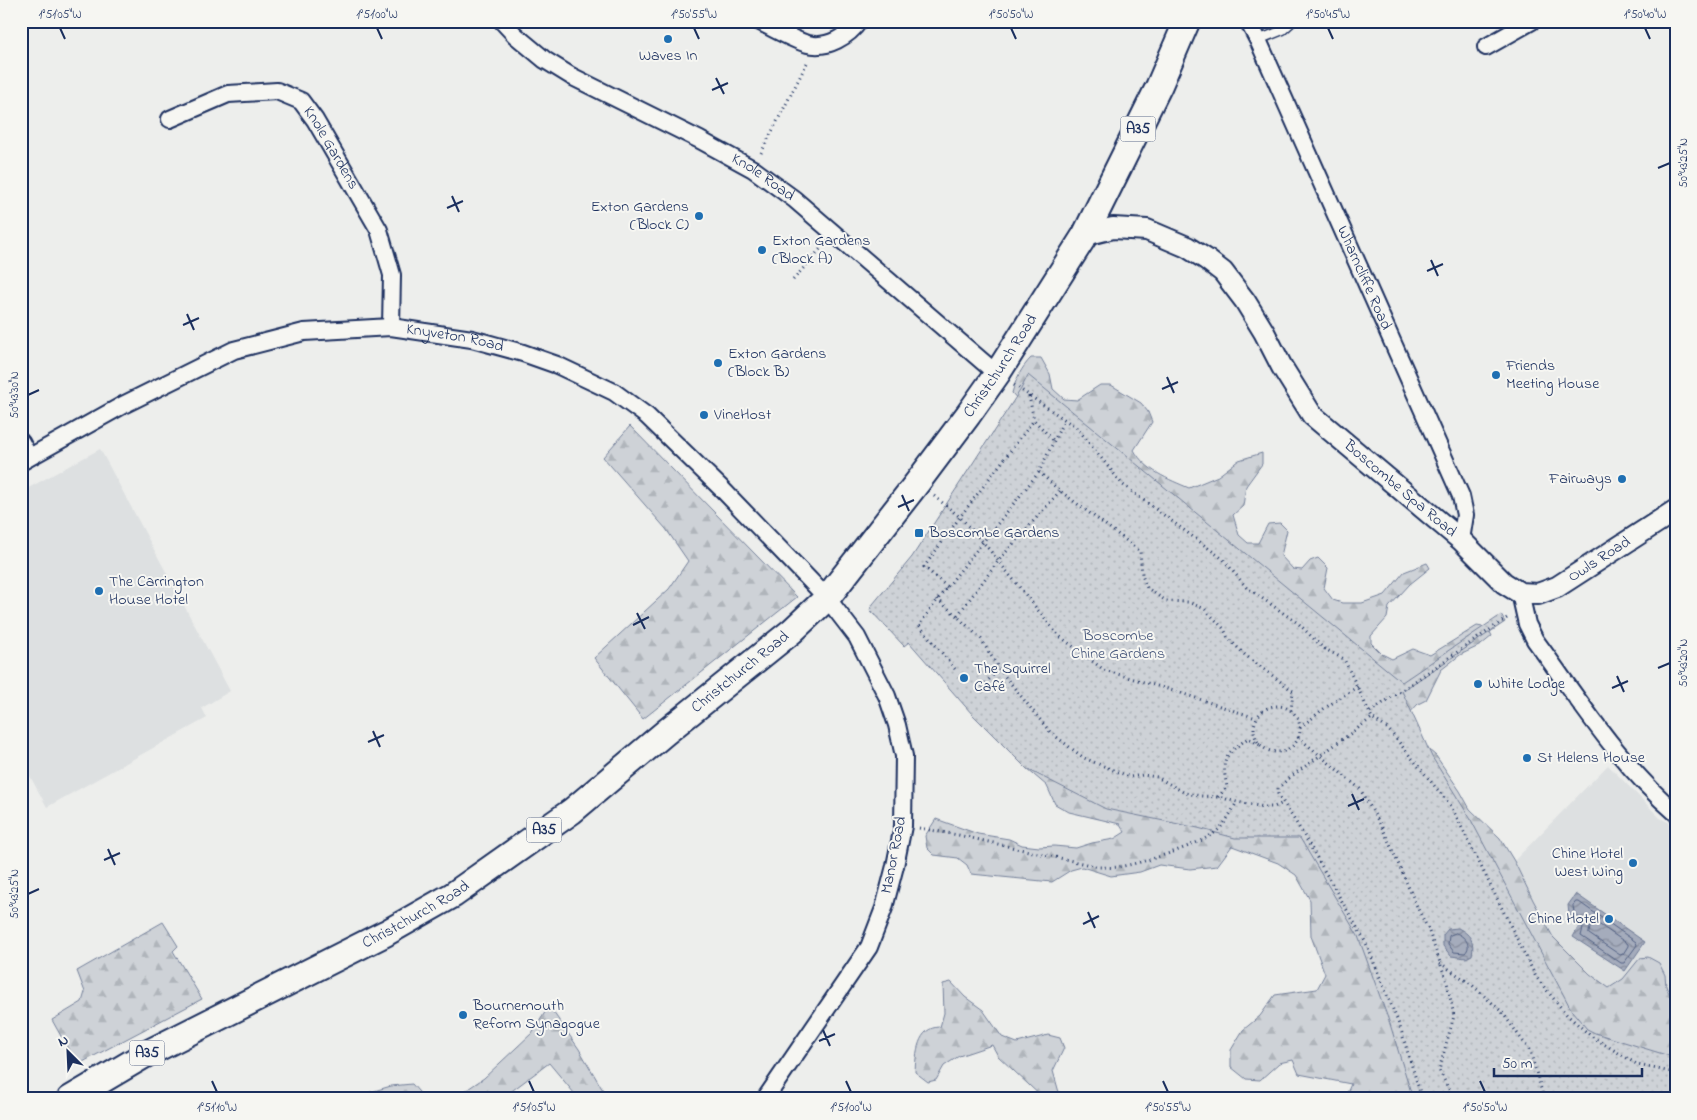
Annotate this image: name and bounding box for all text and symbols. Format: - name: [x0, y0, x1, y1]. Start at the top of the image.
- text: 1°51'05"W: [38, 6, 82, 24]
- text: 1°51'00"W: [356, 6, 398, 24]
- text: 1°50'55"W: [671, 6, 717, 24]
- text: 1°50'50"W: [989, 6, 1033, 24]
- text: 1°50'45"W: [1306, 6, 1350, 24]
- text: 1°50'40"W: [1624, 6, 1666, 24]
- marker: Waves In: [662, 33, 674, 45]
- place label: Waves In: [639, 44, 697, 68]
- street label: Knole Gardens: [297, 101, 365, 194]
- road number: A35: [1120, 116, 1156, 142]
- text: 50°43'25"N: [1675, 138, 1693, 188]
- street label: Knole Road: [727, 147, 800, 208]
- place label: Exton Gardens (Block C): [591, 195, 689, 237]
- marker: Exton Gardens (Block C): [693, 210, 705, 222]
- street label: Wharncliffe Road: [1330, 222, 1398, 334]
- place label: Exton Gardens (Block A): [772, 229, 870, 271]
- marker: Exton Gardens (Block A): [756, 244, 768, 256]
- street label: Christchurch Road: [957, 310, 1044, 423]
- street label: Knyveton Road: [405, 317, 506, 359]
- place label: Exton Gardens (Block B): [728, 342, 826, 384]
- place label: Friends Meeting House: [1505, 354, 1600, 396]
- marker: Exton Gardens (Block B): [712, 357, 724, 369]
- marker: Friends Meeting House: [1490, 369, 1502, 381]
- text: 50°43'30"N: [6, 371, 24, 419]
- place label: VineHost: [713, 403, 772, 427]
- marker: VineHost: [698, 409, 710, 421]
- street label: Boscombe Spa Road: [1338, 434, 1462, 544]
- place label: Fairways: [1548, 467, 1612, 491]
- marker: Fairways: [1616, 473, 1628, 485]
- place label: Boscombe Gardens: [928, 521, 1060, 545]
- marker: Boscombe Gardens: [913, 527, 925, 539]
- street label: Owls Road: [1563, 530, 1636, 589]
- place label: The Carrington House Hotel: [109, 570, 204, 612]
- marker: The Carrington House Hotel: [93, 585, 105, 597]
- park label: Boscombe Chine Gardens: [1071, 624, 1165, 666]
- street label: Christchurch Road: [686, 625, 795, 719]
- text: 50°43'20"N: [1675, 639, 1693, 687]
- place label: The Squirrel Café: [974, 657, 1051, 699]
- marker: The Squirrel Café: [958, 672, 970, 684]
- place label: White Lodge: [1488, 672, 1566, 696]
- marker: White Lodge: [1472, 678, 1484, 690]
- place label: St Helens House: [1537, 746, 1646, 770]
- marker: St Helens House: [1521, 752, 1533, 764]
- street label: Manor Road: [875, 814, 913, 896]
- road number: A35: [526, 818, 562, 842]
- place label: Chine Hotel West Wing: [1552, 842, 1623, 884]
- marker: Chine Hotel West Wing: [1627, 857, 1639, 869]
- text: 50°43'25"N: [6, 869, 24, 919]
- street label: Christchurch Road: [358, 875, 475, 955]
- place label: Chine Hotel: [1528, 907, 1599, 931]
- marker: Chine Hotel: [1603, 913, 1615, 925]
- place label: Bournemouth Reform Synagogue: [472, 994, 601, 1036]
- marker: Bournemouth Reform Synagogue: [457, 1009, 469, 1021]
- north arrow: [42, 1028, 92, 1078]
- text: N: [55, 1030, 72, 1053]
- road number: A35: [130, 1040, 164, 1066]
- scale bar: [1494, 1045, 1642, 1077]
- text: 50 m: [1502, 1053, 1533, 1075]
- text: 1°51'10"W: [197, 1099, 237, 1117]
- text: 1°51'05"W: [512, 1099, 556, 1117]
- text: 1°51'00"W: [830, 1099, 872, 1117]
- text: 1°50'55"W: [1145, 1099, 1191, 1117]
- text: 1°50'50"W: [1463, 1099, 1507, 1117]

